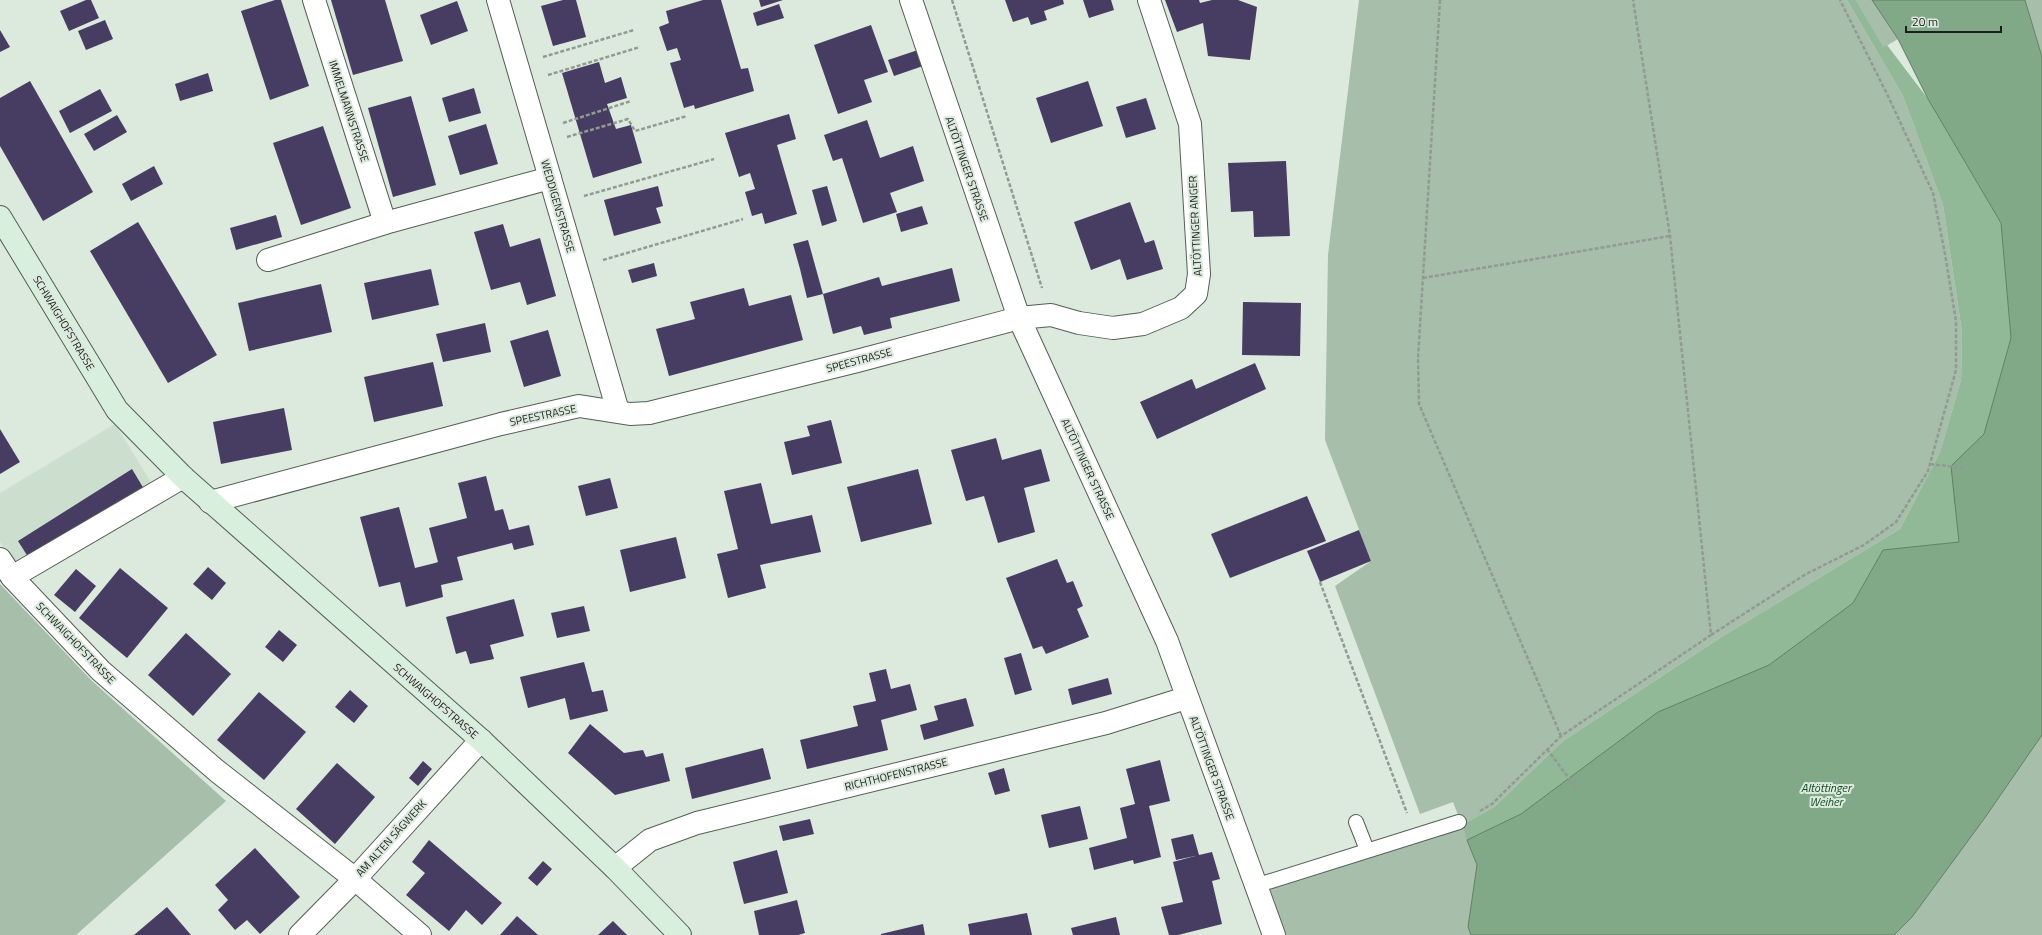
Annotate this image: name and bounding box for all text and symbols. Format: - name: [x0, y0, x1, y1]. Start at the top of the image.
- scale bar: [1906, 8, 2001, 34]
- text: 20 m: [1912, 12, 1938, 31]
- street label: IMMELMANNSTRASSE: [325, 58, 373, 164]
- street label: ALTÖTTINGER STRASSE: [942, 114, 992, 224]
- street label: WEDDIGENSTRASSE: [537, 158, 579, 254]
- street label: ALTÖTTINGER ANGER: [1184, 175, 1206, 277]
- street label: SCHWAIGHOFSTRASSE: [29, 272, 99, 374]
- street label: SPEESTRASSE: [824, 344, 894, 376]
- street label: SPEESTRASSE: [508, 400, 578, 430]
- street label: ALTÖTTINGER STRASSE: [1057, 416, 1119, 522]
- street label: SCHWAIGHOFSTRASSE: [33, 599, 119, 687]
- street label: SCHWAIGHOFSTRASSE: [390, 659, 482, 743]
- street label: ALTÖTTINGER STRASSE: [1186, 714, 1238, 822]
- street label: RICHTHOFENSTRASSE: [843, 753, 949, 795]
- water label: Altöttinger Weiher: [1801, 778, 1853, 811]
- street label: AM ALTEN SÄGWERK: [352, 795, 430, 880]

